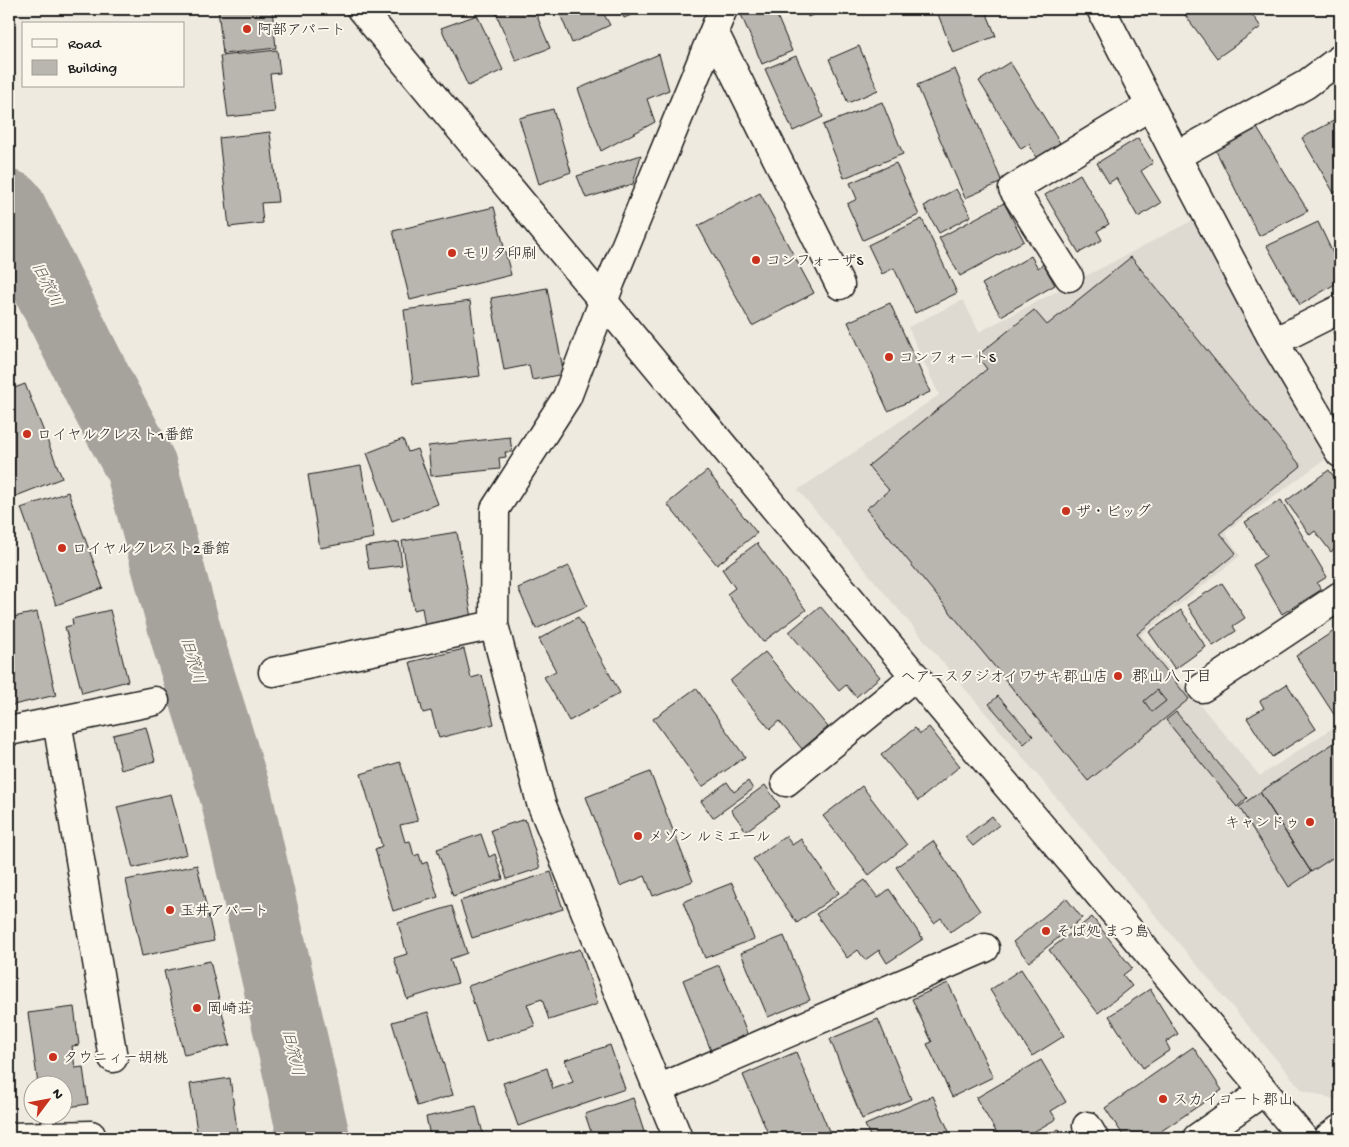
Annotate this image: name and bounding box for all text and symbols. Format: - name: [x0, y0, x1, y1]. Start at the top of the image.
- legend: [22, 22, 185, 88]
- place label: 阿部アパート: [257, 22, 346, 40]
- marker: 阿部アパート: [241, 23, 253, 35]
- text: Road: [68, 36, 102, 54]
- text: Building: [67, 60, 117, 78]
- place label: モリタ印刷: [462, 245, 537, 264]
- marker: モリタ印刷: [446, 247, 458, 259]
- place label: コンフォーザS: [766, 253, 864, 271]
- marker: コンフォーザS: [750, 254, 762, 266]
- water label: 旧笊川: [26, 259, 66, 311]
- place label: コンフォートS: [899, 350, 996, 368]
- marker: コンフォートS: [883, 351, 895, 363]
- place label: ロイヤルクレスト1番館: [37, 427, 194, 445]
- marker: ロイヤルクレスト1番館: [21, 428, 33, 440]
- place label: ザ・ビッグ: [1076, 503, 1151, 522]
- marker: ザ・ビッグ: [1060, 505, 1072, 517]
- place label: ロイヤルクレスト2番館: [72, 541, 230, 559]
- marker: ロイヤルクレスト2番館: [56, 542, 68, 554]
- water label: 旧笊川: [175, 635, 209, 687]
- place label: ヘアースタジオイワサキ郡山店: [900, 668, 1108, 687]
- district label: 郡山八丁目: [1132, 669, 1212, 688]
- marker: ヘアースタジオイワサキ郡山店: [1112, 670, 1124, 682]
- place label: キャンドゥ: [1225, 815, 1300, 833]
- marker: キャンドゥ: [1304, 816, 1316, 828]
- place label: メゾン ルミエール: [648, 828, 771, 847]
- marker: メゾン ルミエール: [632, 830, 644, 842]
- place label: 玉井アパート: [180, 902, 269, 921]
- marker: 玉井アパート: [164, 904, 176, 916]
- place label: そば処 まつ島: [1056, 923, 1150, 942]
- marker: そば処 まつ島: [1040, 925, 1052, 937]
- place label: 岡崎荘: [207, 1000, 252, 1019]
- marker: 岡崎荘: [191, 1002, 203, 1014]
- water label: 旧笊川: [276, 1027, 307, 1078]
- place label: タウニィー胡桃: [63, 1050, 168, 1068]
- marker: タウニィー胡桃: [47, 1051, 59, 1063]
- north arrow: [22, 1074, 72, 1124]
- text: N: [47, 1086, 67, 1103]
- place label: スカイコート郡山: [1173, 1092, 1293, 1110]
- marker: スカイコート郡山: [1157, 1093, 1169, 1105]

